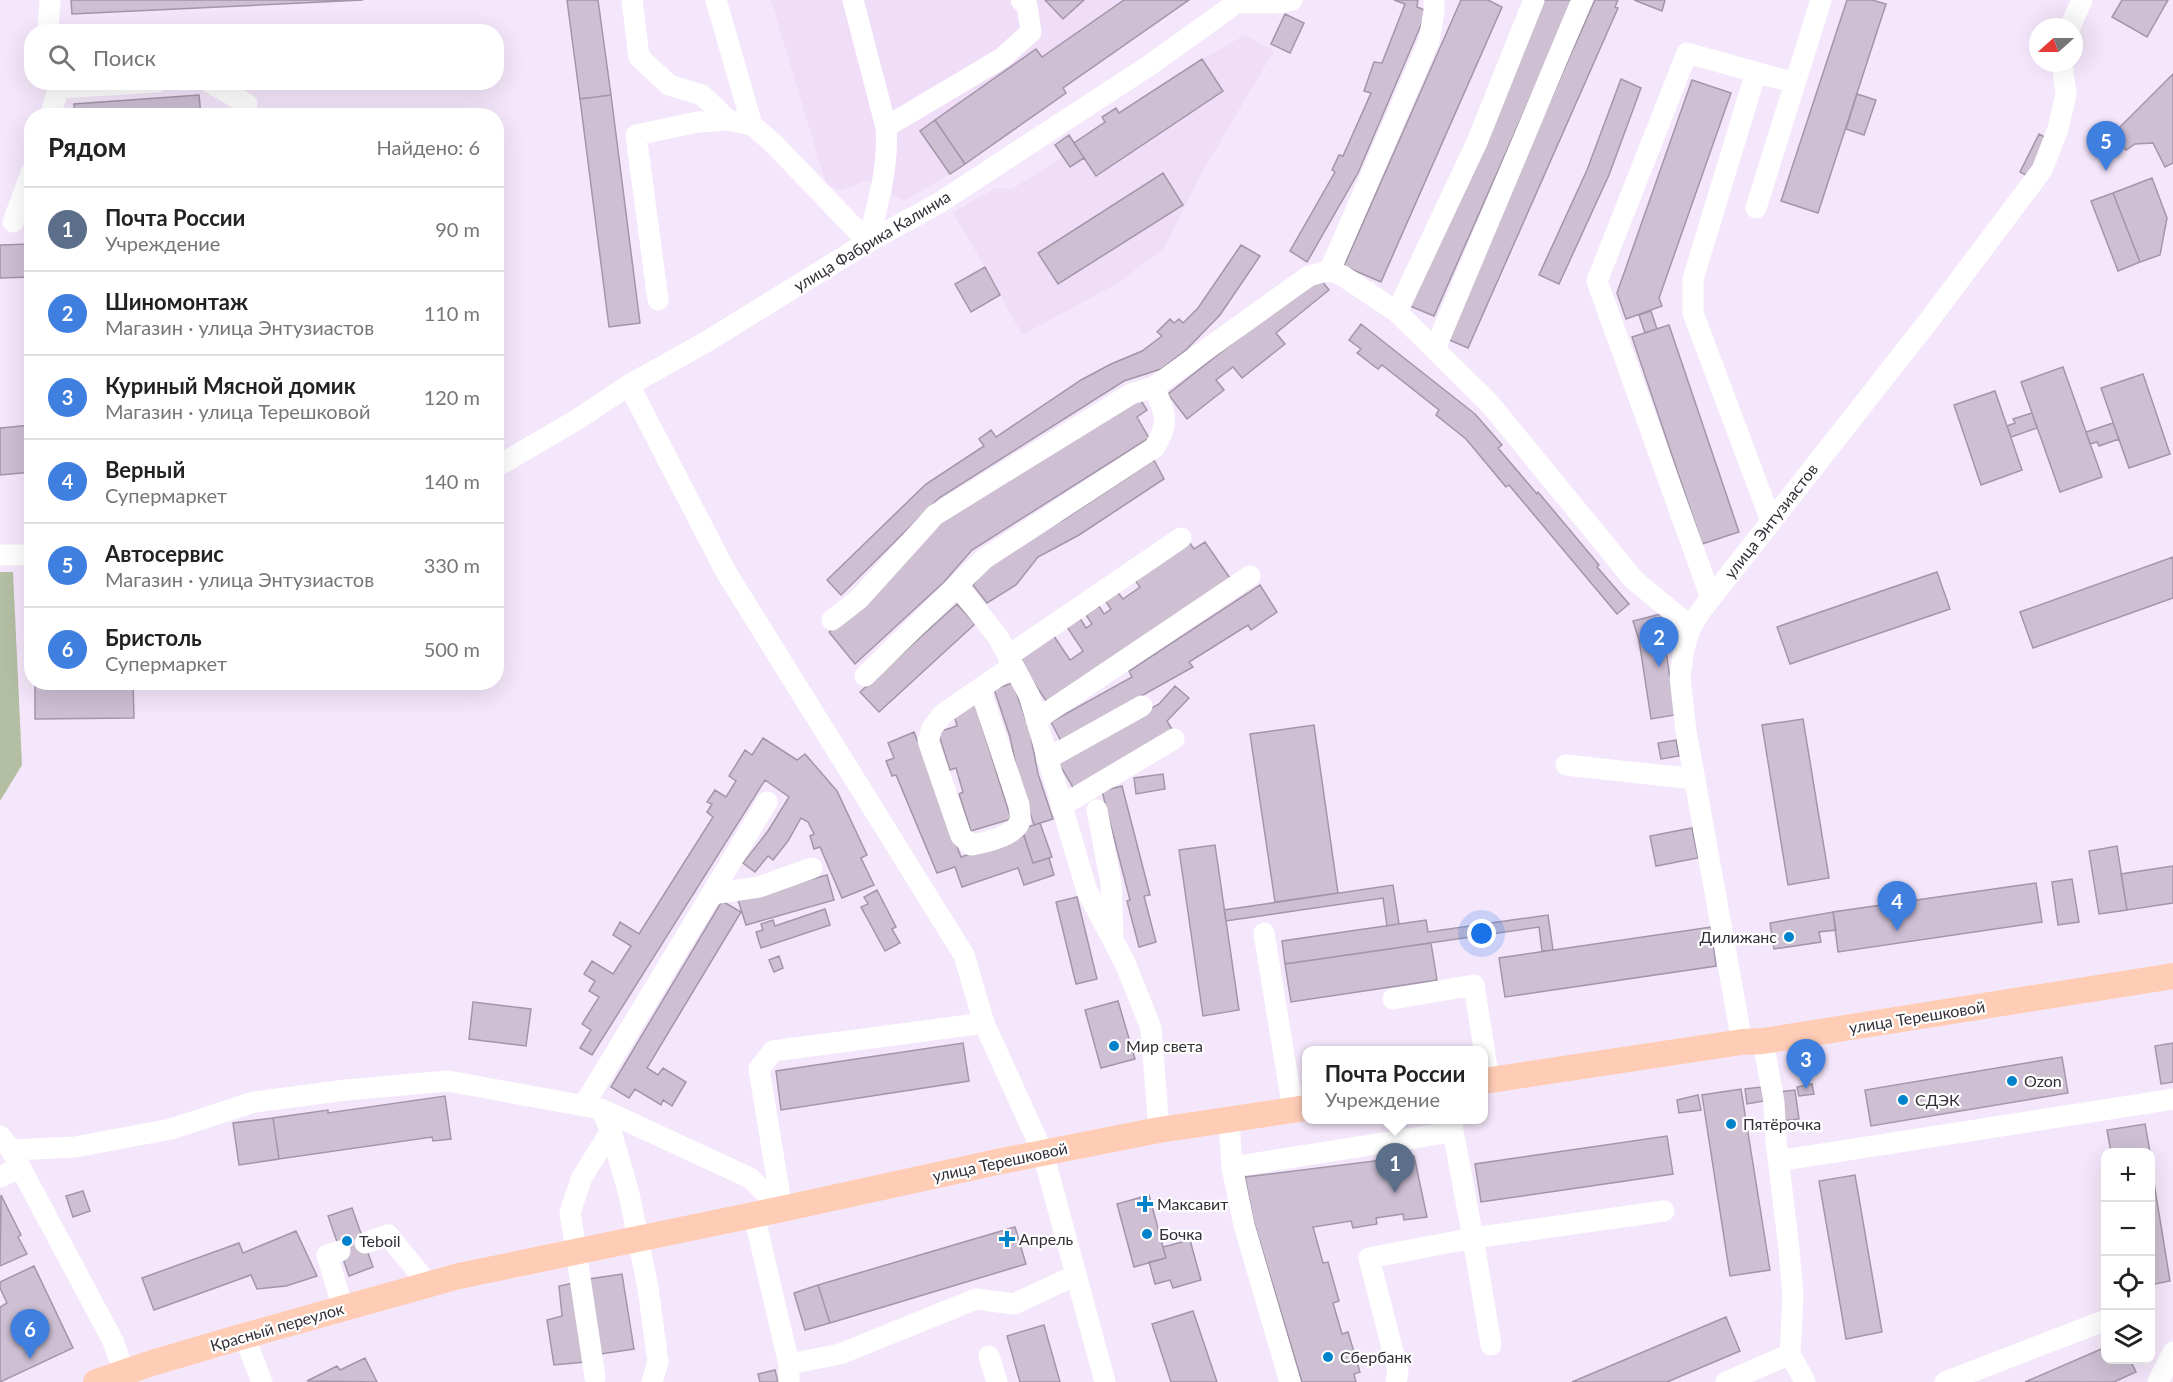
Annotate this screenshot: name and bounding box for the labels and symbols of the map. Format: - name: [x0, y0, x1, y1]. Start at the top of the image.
- north arrow: [2029, 18, 2083, 72]
- pin: 5: [2086, 122, 2126, 171]
- street label: улица Фабрика Калиниа: [790, 186, 953, 295]
- street label: улица Энтузиастов: [1720, 459, 1821, 582]
- pin: 2: [1640, 618, 1678, 667]
- pin: 4: [1878, 882, 1916, 931]
- your location: [1467, 919, 1496, 948]
- place label: Дилижанс: [1700, 927, 1777, 946]
- marker: Дилижанс: [1782, 930, 1796, 944]
- street label: улица Терешковой: [1847, 996, 1986, 1037]
- place label: Мир света: [1126, 1036, 1203, 1055]
- marker: Мир света: [1107, 1039, 1121, 1053]
- pin: 3: [1786, 1040, 1826, 1089]
- place label: Ozon: [2024, 1071, 2062, 1090]
- marker: Ozon: [2005, 1074, 2019, 1088]
- place label: СДЭК: [1915, 1090, 1960, 1109]
- marker: СДЭК: [1896, 1093, 1910, 1107]
- place label: Пятёрочка: [1743, 1114, 1821, 1133]
- marker: Пятёрочка: [1724, 1117, 1738, 1131]
- street label: улица Терешковой: [931, 1138, 1069, 1185]
- pin: 1: [1376, 1144, 1414, 1193]
- place label: Максавит: [1157, 1194, 1228, 1213]
- marker: Максавит: [1138, 1197, 1152, 1211]
- place label: Бочка: [1159, 1224, 1202, 1243]
- marker: Бочка: [1140, 1227, 1154, 1241]
- place label: Апрель: [1019, 1229, 1074, 1248]
- place label: Teboil: [359, 1231, 401, 1250]
- marker: Апрель: [1000, 1232, 1014, 1246]
- marker: Teboil: [340, 1234, 354, 1248]
- street label: Красный переулок: [208, 1298, 346, 1355]
- pin: 6: [10, 1310, 50, 1359]
- place label: Сбербанк: [1340, 1347, 1412, 1366]
- marker: Сбербанк: [1321, 1350, 1335, 1364]

